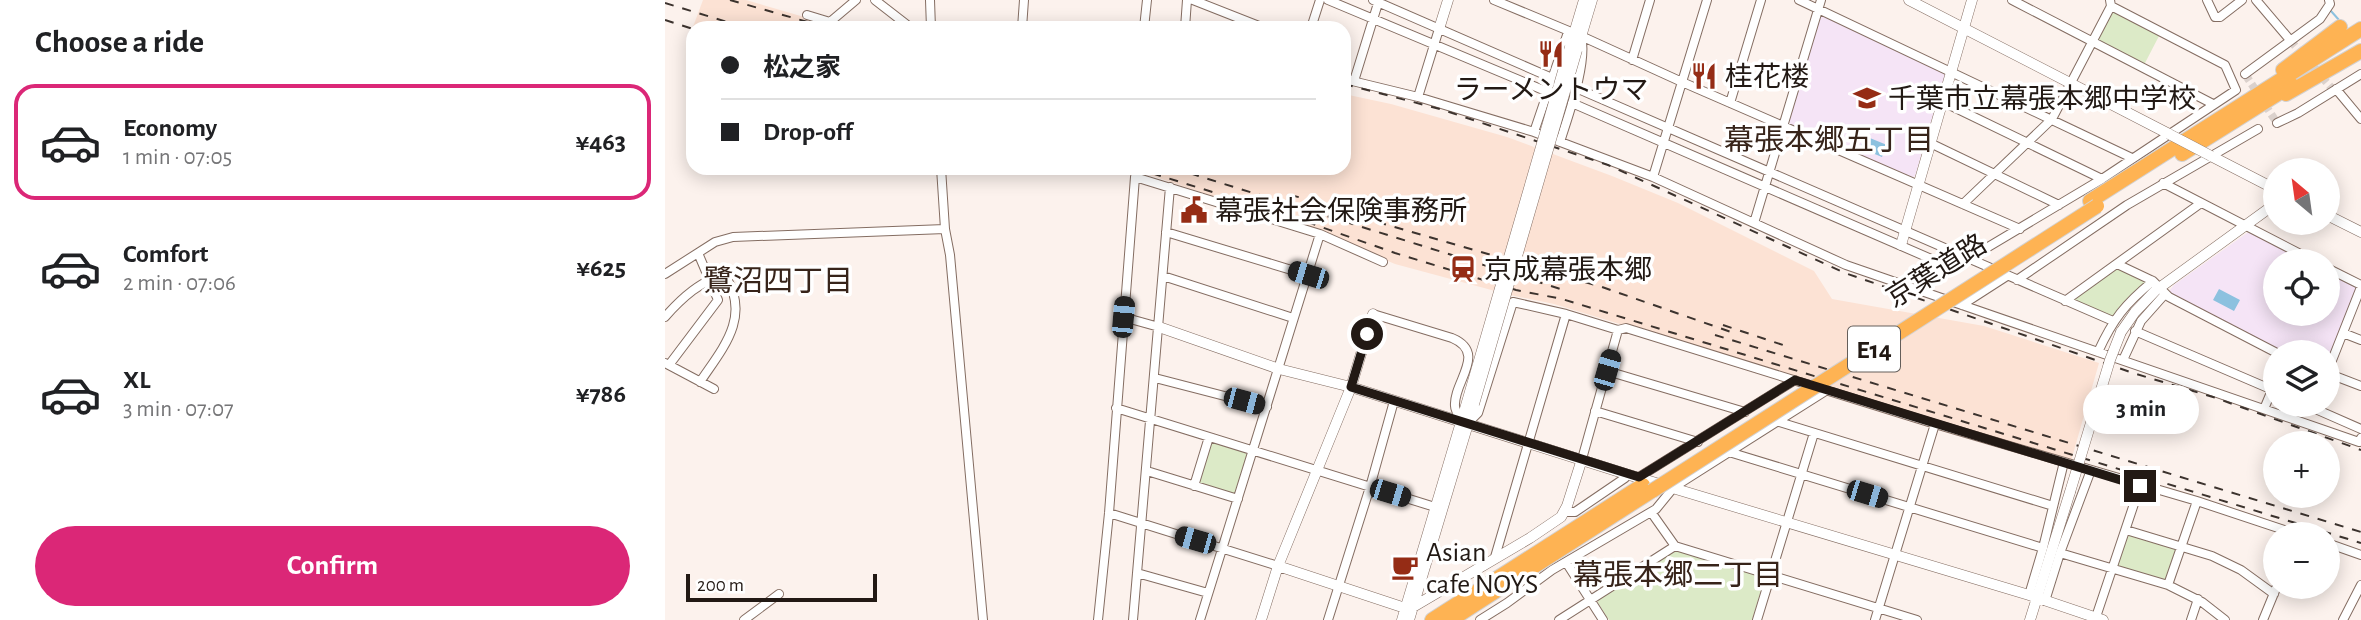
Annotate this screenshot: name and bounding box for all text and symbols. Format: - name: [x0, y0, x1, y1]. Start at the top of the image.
- text: Choose a ride: [35, 26, 204, 58]
- restaurant icon: ラーメントウマ: [1536, 39, 1566, 69]
- text: 松之家: [763, 55, 841, 81]
- restaurant icon: 桂花楼: [1689, 61, 1719, 91]
- place label: 桂花楼: [1725, 62, 1809, 92]
- place label: ラーメントウマ: [1454, 76, 1648, 105]
- school or university icon: 千葉市立幕張本郷中学校: [1852, 83, 1882, 113]
- place label: 千葉市立幕張本郷中学校: [1888, 84, 2196, 114]
- icon: car: [39, 111, 102, 174]
- text: Economy: [123, 115, 217, 141]
- text: Drop-off: [763, 119, 852, 145]
- district label: 幕張本郷五丁目: [1724, 124, 1934, 156]
- text: ¥463: [575, 129, 626, 155]
- text: 1 min · 07:05: [123, 146, 232, 169]
- north arrow: [2263, 158, 2340, 234]
- map controls: [2263, 158, 2340, 599]
- public building icon: 幕張社会保険事務所: [1179, 195, 1209, 225]
- place label: 幕張社会保険事務所: [1215, 196, 1467, 226]
- street label: 京葉道路: [1881, 228, 1992, 313]
- icon: car: [39, 237, 102, 300]
- text: Comfort: [123, 241, 208, 267]
- button: locate: [2263, 249, 2340, 326]
- station icon: 京成幕張本郷: [1448, 254, 1478, 284]
- text: ¥625: [576, 255, 626, 281]
- place label: 京成幕張本郷: [1484, 255, 1652, 285]
- car: [1285, 259, 1332, 291]
- district label: 鷺沼四丁目: [703, 265, 853, 297]
- text: 2 min · 07:06: [123, 272, 236, 295]
- car: [1111, 295, 1136, 339]
- route start: [1351, 318, 1383, 350]
- road number: E14: [1848, 326, 1900, 372]
- button: layers: [2263, 340, 2340, 417]
- car: [1592, 347, 1623, 393]
- icon: car: [39, 363, 102, 426]
- text: XL: [123, 367, 150, 393]
- text: ¥786: [576, 381, 626, 407]
- callout: 3 min: [2082, 384, 2198, 434]
- car: [1221, 385, 1268, 417]
- text: 3 min · 07:07: [123, 398, 234, 421]
- text: 3 min: [2116, 398, 2166, 421]
- button: +: [2263, 431, 2340, 508]
- route end: [2124, 470, 2156, 502]
- car: [1367, 477, 1414, 509]
- car: [1844, 478, 1891, 510]
- button: −: [2263, 522, 2340, 599]
- car: [1172, 524, 1219, 556]
- button: Confirm: [35, 526, 630, 606]
- place label: Asian cafe NOYS: [1426, 539, 1538, 599]
- cafe icon: Asian cafe NOYS: [1390, 552, 1420, 582]
- district label: 幕張本郷二丁目: [1573, 559, 1783, 591]
- scale bar: [686, 571, 877, 603]
- text: 200 m: [697, 576, 744, 595]

